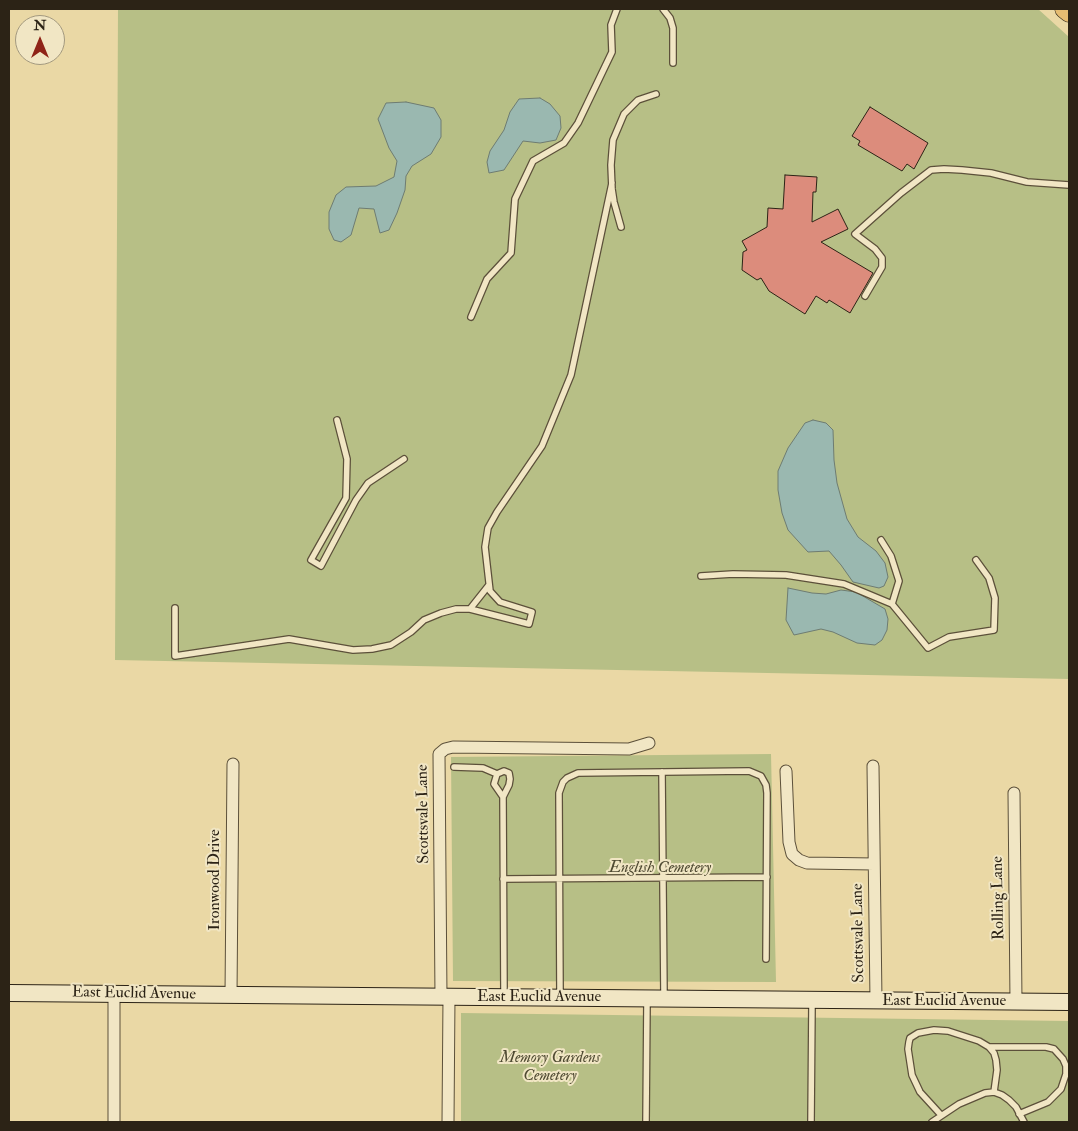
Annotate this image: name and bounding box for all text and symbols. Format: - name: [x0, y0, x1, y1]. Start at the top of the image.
- north arrow: [15, 15, 65, 65]
- text: N: [34, 17, 46, 34]
- street label: Scottsvale Lane: [414, 764, 434, 864]
- street label: Ironwood Drive: [206, 829, 226, 931]
- street label: Rolling Lane: [989, 856, 1009, 940]
- park label: English Cemetery: [609, 859, 711, 879]
- street label: Scottsvale Lane: [849, 883, 869, 983]
- street label: East Euclid Avenue: [72, 983, 196, 1005]
- street label: East Euclid Avenue: [477, 988, 601, 1008]
- street label: East Euclid Avenue: [882, 992, 1006, 1012]
- park label: Memory Gardens Cemetery: [500, 1049, 600, 1087]

